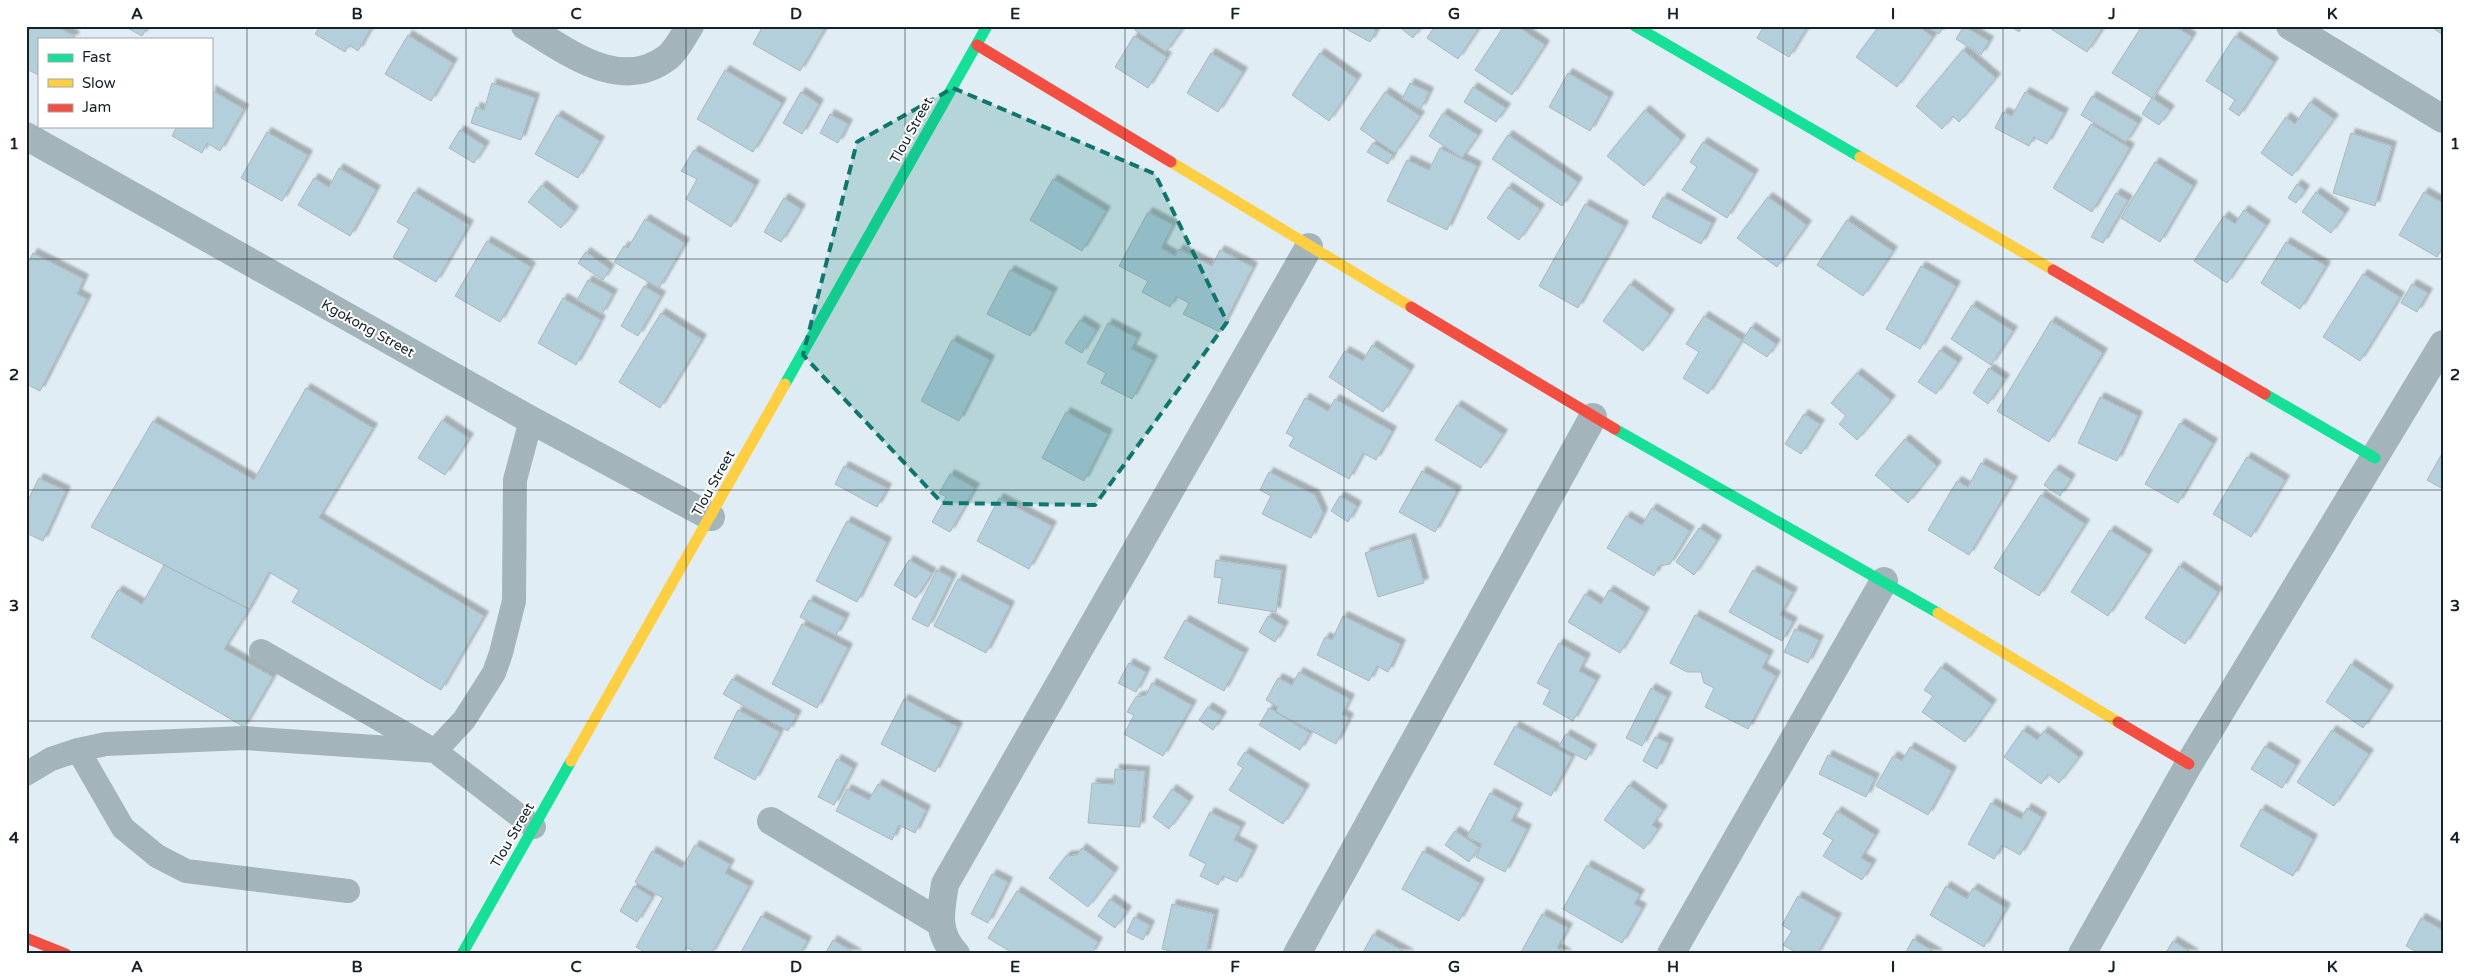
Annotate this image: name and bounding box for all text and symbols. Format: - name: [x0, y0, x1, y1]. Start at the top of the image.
- text: A: [131, 4, 143, 24]
- text: B: [351, 4, 363, 24]
- text: C: [570, 4, 582, 24]
- text: D: [790, 4, 802, 24]
- text: E: [1010, 4, 1020, 24]
- text: F: [1230, 4, 1240, 24]
- text: G: [1448, 4, 1460, 24]
- text: H: [1667, 4, 1679, 24]
- text: I: [1891, 4, 1895, 24]
- text: J: [2107, 4, 2116, 24]
- text: K: [2327, 4, 2338, 24]
- legend: [38, 38, 212, 128]
- text: Fast: [82, 48, 112, 66]
- text: Slow: [82, 74, 116, 92]
- street label: Tlou Street: [886, 94, 937, 166]
- text: Jam: [82, 98, 111, 116]
- text: 1: [9, 134, 19, 154]
- text: 1: [2450, 134, 2460, 154]
- street label: Kgokong Street: [318, 296, 418, 361]
- text: 2: [9, 365, 19, 385]
- text: 2: [2450, 365, 2460, 385]
- street label: Tlou Street: [688, 447, 739, 519]
- text: 3: [9, 596, 19, 616]
- text: 3: [2450, 596, 2460, 616]
- street label: Tlou Street: [487, 799, 538, 871]
- text: 4: [9, 828, 19, 848]
- text: 4: [2450, 828, 2460, 848]
- text: A: [131, 957, 143, 977]
- text: B: [351, 957, 363, 977]
- text: C: [570, 957, 582, 977]
- text: D: [790, 957, 802, 977]
- text: E: [1010, 957, 1020, 977]
- text: F: [1230, 957, 1240, 977]
- text: G: [1448, 957, 1460, 977]
- text: H: [1667, 957, 1679, 977]
- text: I: [1891, 957, 1895, 977]
- text: J: [2107, 957, 2116, 977]
- text: K: [2327, 957, 2338, 977]

